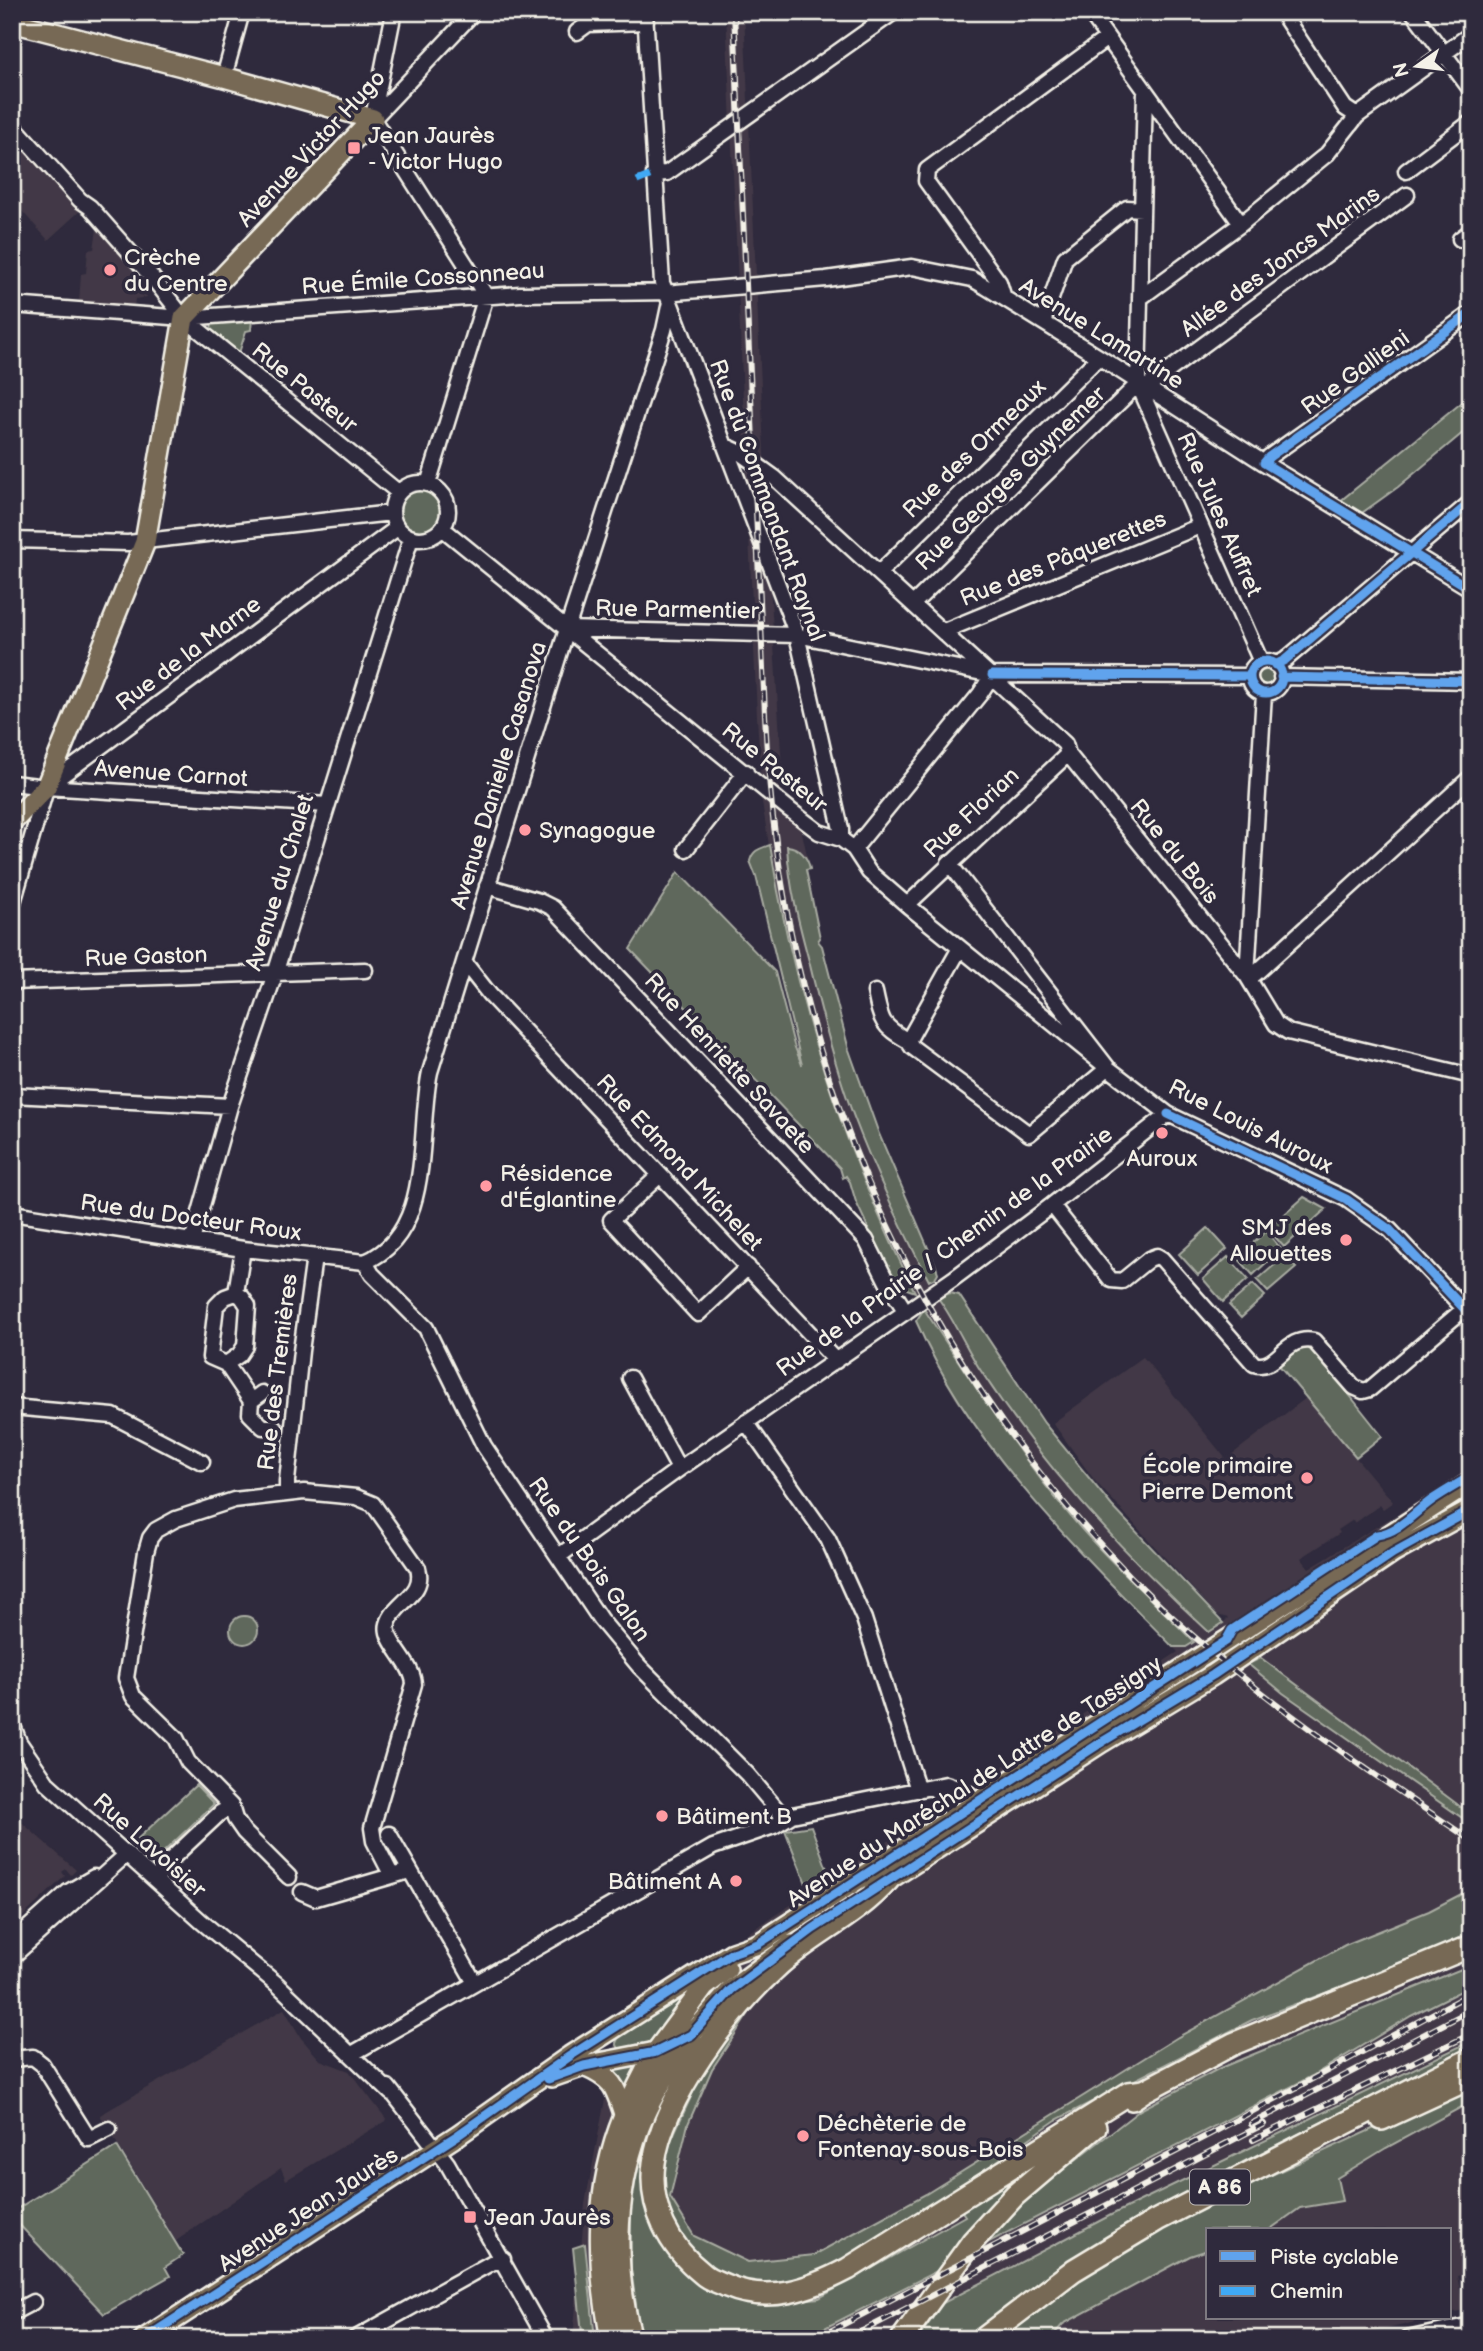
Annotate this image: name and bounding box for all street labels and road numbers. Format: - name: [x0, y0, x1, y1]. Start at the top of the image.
- street label: Avenue Victor Hugo: [232, 64, 392, 233]
- street label: Allée des Joncs Marins: [1176, 180, 1386, 343]
- street label: Rue Émile Cossonneau: [301, 257, 546, 301]
- street label: Avenue Lamartine: [1014, 272, 1189, 396]
- street label: Rue Gallieni: [1296, 324, 1415, 421]
- street label: Rue Pasteur: [246, 337, 363, 439]
- street label: Rue du Commandant Raynal: [703, 356, 831, 645]
- street label: Rue des Ormeaux: [897, 373, 1052, 524]
- street label: Rue Georges Guynemer: [910, 380, 1112, 577]
- street label: Rue Jules Auffret: [1170, 428, 1268, 601]
- street label: Rue des Pâquerettes: [956, 505, 1171, 613]
- street label: Rue de la Marne: [111, 590, 267, 717]
- street label: Rue Parmentier: [595, 595, 760, 625]
- street label: Avenue Danielle Casanova: [445, 638, 553, 912]
- street label: Rue Pasteur: [716, 717, 833, 819]
- street label: Avenue Carnot: [93, 755, 249, 793]
- street label: Rue Florian: [918, 761, 1025, 864]
- street label: Avenue du Chalet: [240, 791, 320, 974]
- street label: Rue du Bois: [1123, 794, 1225, 910]
- street label: Rue Gaston: [84, 941, 208, 973]
- street label: Rue Henriette Savaete: [638, 967, 820, 1160]
- street label: Rue Edmond Michelet: [590, 1069, 768, 1257]
- street label: Rue Louis Auroux: [1164, 1073, 1338, 1179]
- street label: Rue de la Prairie / Chemin de la Prairie: [771, 1120, 1118, 1383]
- street label: Rue du Docteur Roux: [78, 1189, 303, 1247]
- street label: Rue des Tremières: [252, 1272, 304, 1472]
- street label: Rue du Bois Galon: [522, 1472, 656, 1647]
- street label: Avenue du Maréchal de Lattre de Tassigny: [782, 1650, 1168, 1914]
- street label: Rue Lavoisier: [87, 1788, 212, 1904]
- street label: Avenue Jean Jaurès: [213, 2141, 404, 2278]
- road number: A 86: [1190, 2170, 1250, 2204]

